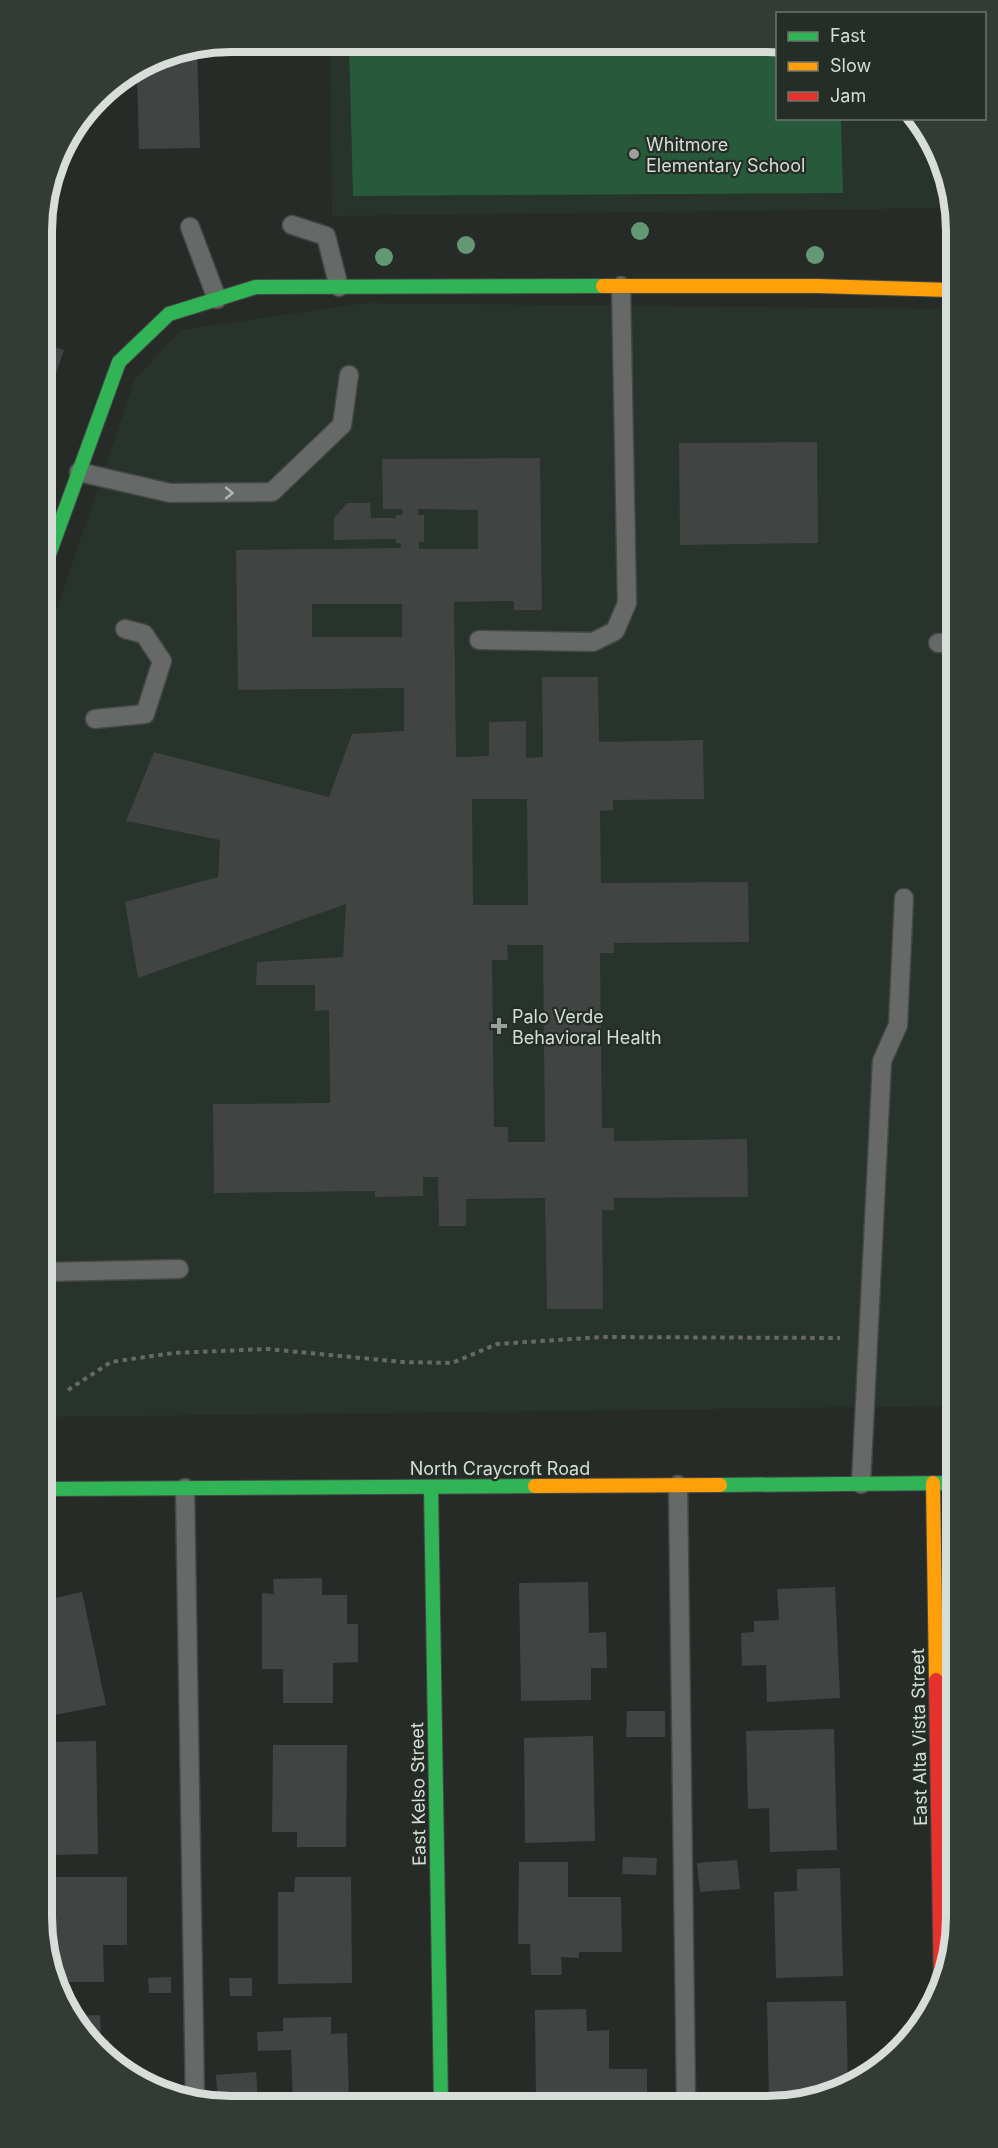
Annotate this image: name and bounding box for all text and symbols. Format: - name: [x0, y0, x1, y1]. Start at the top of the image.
- legend: [776, 12, 986, 120]
- text: Fast: [830, 25, 866, 46]
- text: Slow: [830, 55, 871, 76]
- text: Jam: [830, 85, 866, 106]
- place label: Whitmore Elementary School: [646, 134, 805, 176]
- marker: Whitmore Elementary School: [627, 147, 641, 161]
- one-way arrow: [224, 486, 233, 499]
- place label: Palo Verde Behavioral Health: [512, 1006, 662, 1048]
- marker: Palo Verde Behavioral Health: [490, 1017, 508, 1035]
- street label: North Craycroft Road: [410, 1458, 590, 1479]
- street label: East Alta Vista Street: [907, 1648, 931, 1826]
- street label: East Kelso Street: [406, 1722, 430, 1866]

